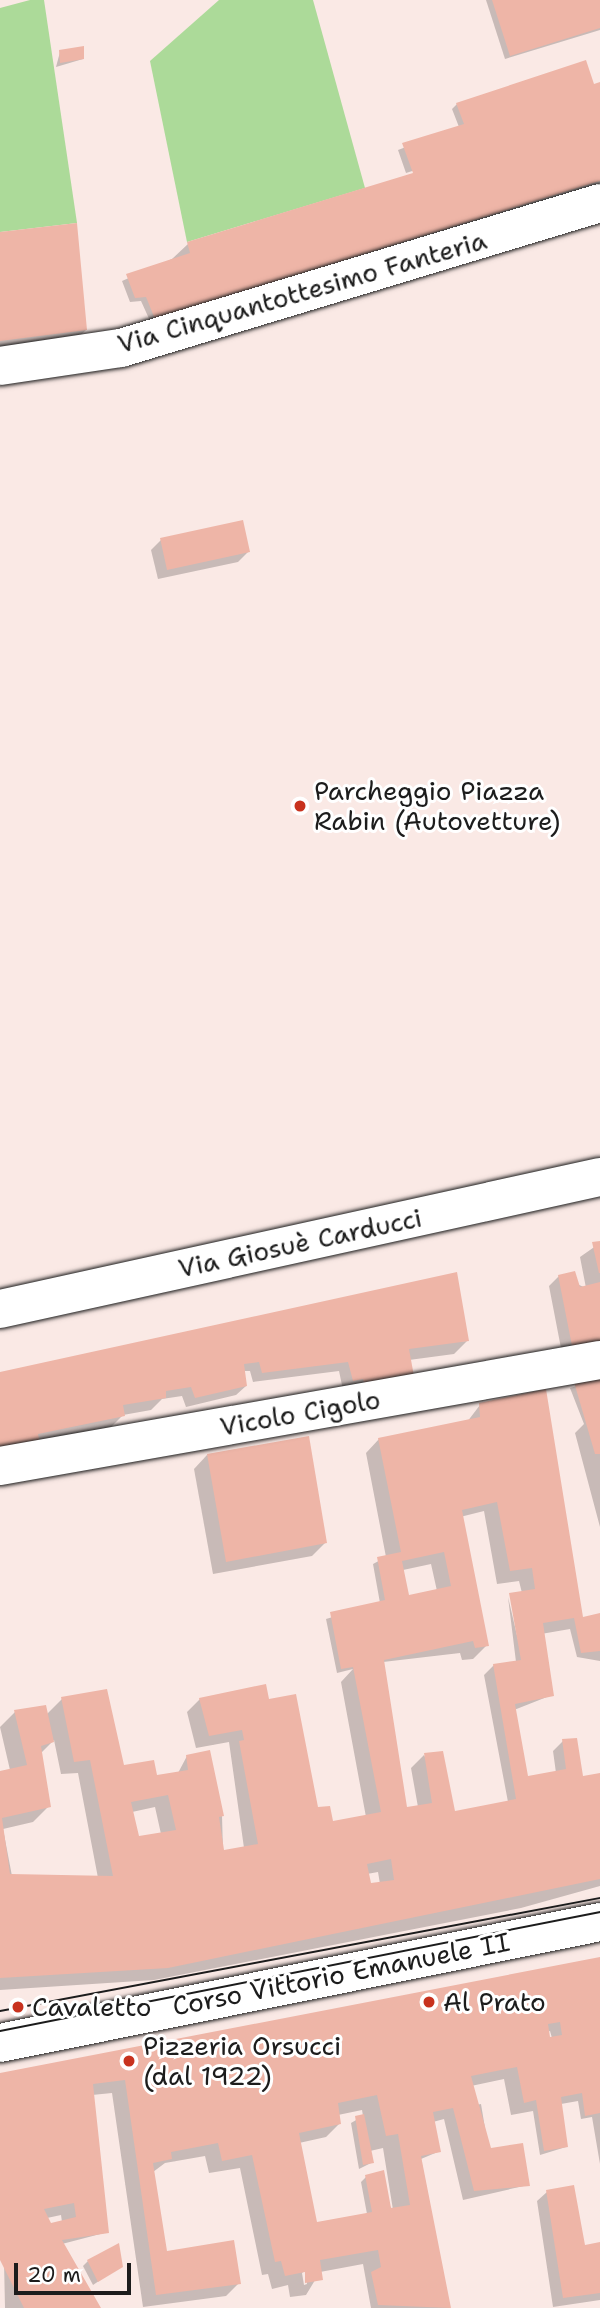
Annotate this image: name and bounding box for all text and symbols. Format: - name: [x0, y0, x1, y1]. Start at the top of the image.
- street label: Via Cinquantottesimo Fanteria: [114, 224, 490, 360]
- place label: Parcheggio Piazza Rabin (Autovetture): [314, 775, 560, 836]
- marker: Parcheggio Piazza Rabin (Autovetture): [292, 798, 308, 814]
- street label: Via Giosuè Carducci: [175, 1202, 425, 1284]
- street label: Vicolo Cigolo: [217, 1384, 383, 1442]
- street label: Corso Vittorio Emanuele II: [170, 1926, 512, 2022]
- place label: Al Prato: [443, 1986, 546, 2018]
- place label: Cavaletto: [32, 1991, 151, 2023]
- marker: Al Prato: [421, 1994, 437, 2010]
- marker: Cavaletto: [10, 1999, 26, 2015]
- place label: Pizzeria Orsucci (dal 1922): [143, 2030, 341, 2092]
- marker: Pizzeria Orsucci (dal 1922): [121, 2053, 137, 2069]
- scale bar: [18, 2248, 135, 2292]
- text: 20 m: [27, 2261, 81, 2289]

